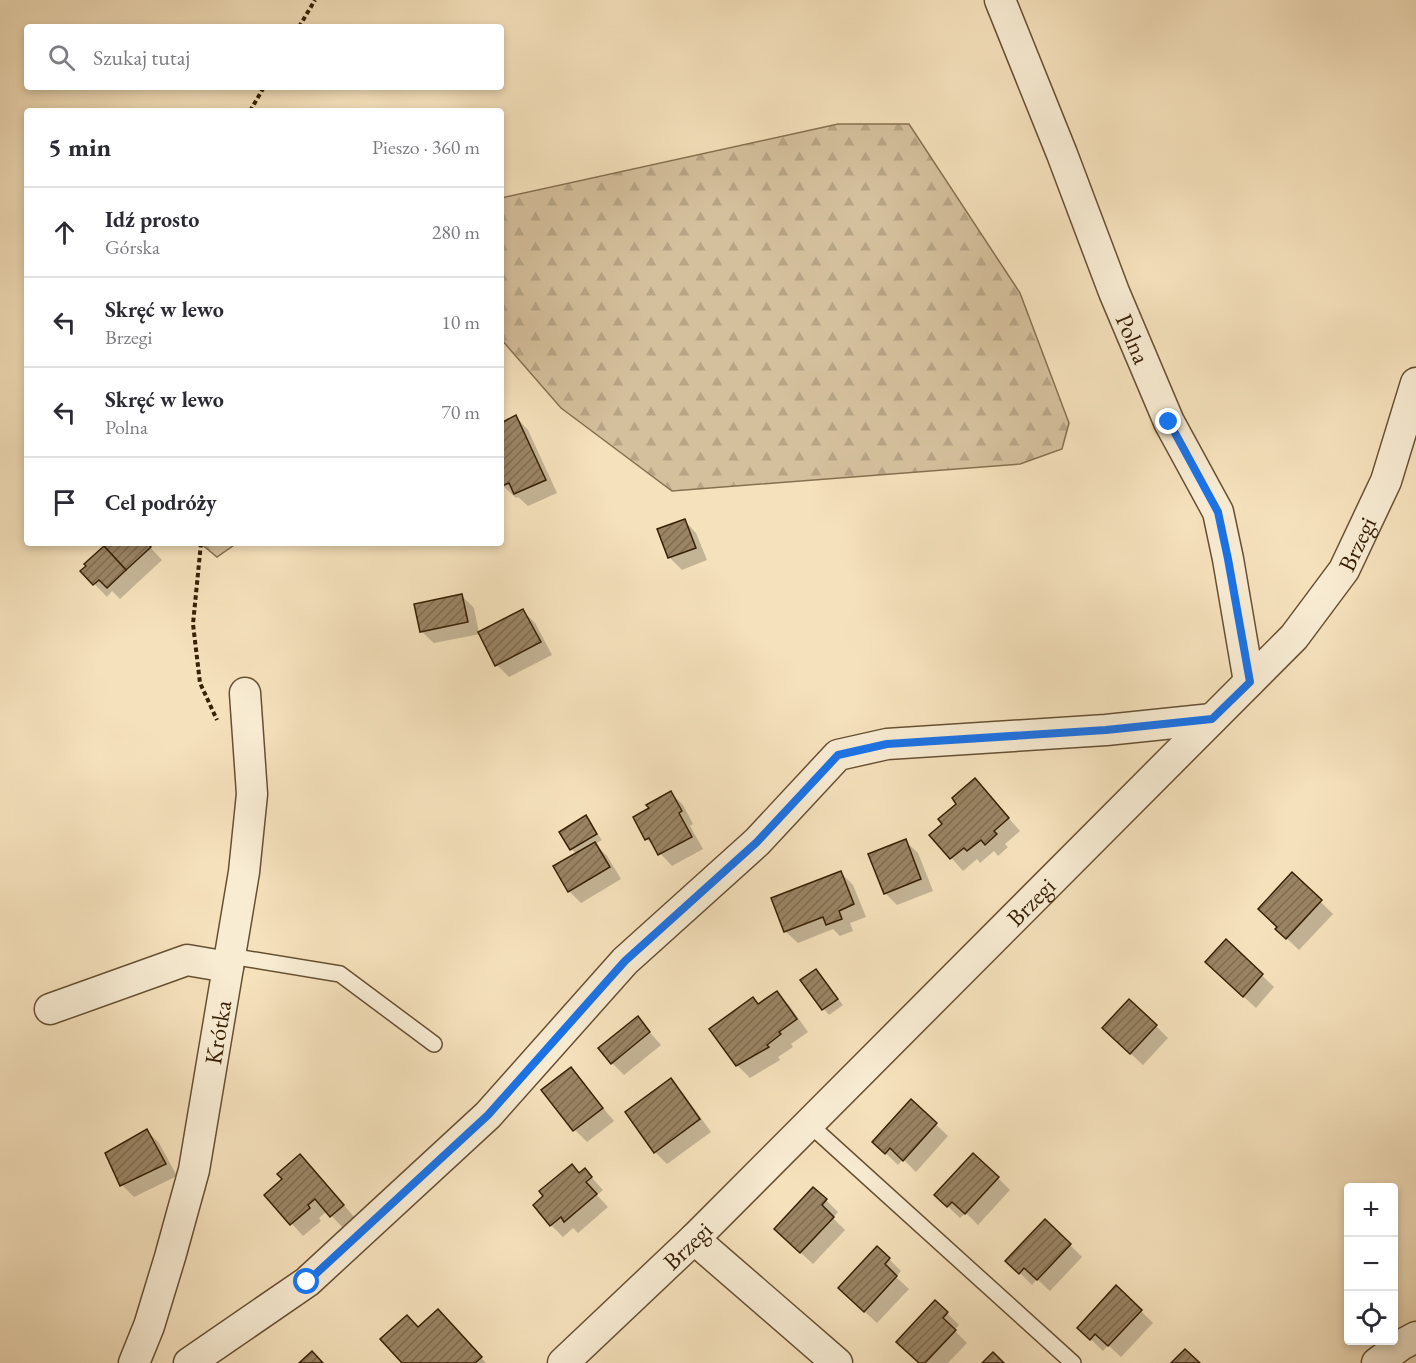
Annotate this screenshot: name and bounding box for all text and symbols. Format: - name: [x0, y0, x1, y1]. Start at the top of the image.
- search box: [24, 24, 504, 90]
- icon: search: [45, 41, 78, 74]
- text: Szukaj tutaj: [93, 43, 190, 72]
- text: 5 min: [48, 130, 111, 164]
- text: Pieszo · 360 m: [372, 134, 480, 160]
- text: Idź prosto: [105, 205, 199, 234]
- icon: ahead: [48, 216, 81, 249]
- text: 280 m: [432, 219, 480, 245]
- text: Górska: [105, 234, 160, 260]
- text: Skręć w lewo: [105, 295, 224, 324]
- icon: left: [48, 306, 81, 339]
- text: 10 m: [441, 309, 480, 335]
- street label: Polna: [1109, 309, 1158, 369]
- text: Brzegi: [105, 324, 152, 350]
- text: Skręć w lewo: [105, 385, 224, 414]
- icon: left: [48, 396, 81, 429]
- text: 70 m: [441, 399, 480, 425]
- route end: [1155, 408, 1181, 434]
- text: Polna: [105, 414, 148, 440]
- icon: arrive: [48, 486, 81, 519]
- text: Cel podróży: [105, 488, 217, 517]
- street label: Brzegi: [1330, 511, 1383, 576]
- street label: Brzegi: [999, 870, 1062, 933]
- street label: Krótka: [196, 997, 238, 1067]
- map controls: [1344, 1183, 1398, 1345]
- button: +: [1344, 1183, 1398, 1237]
- street label: Brzegi: [656, 1214, 719, 1276]
- button: −: [1344, 1237, 1398, 1291]
- route start: [293, 1268, 319, 1294]
- button: locate: [1344, 1291, 1398, 1345]

